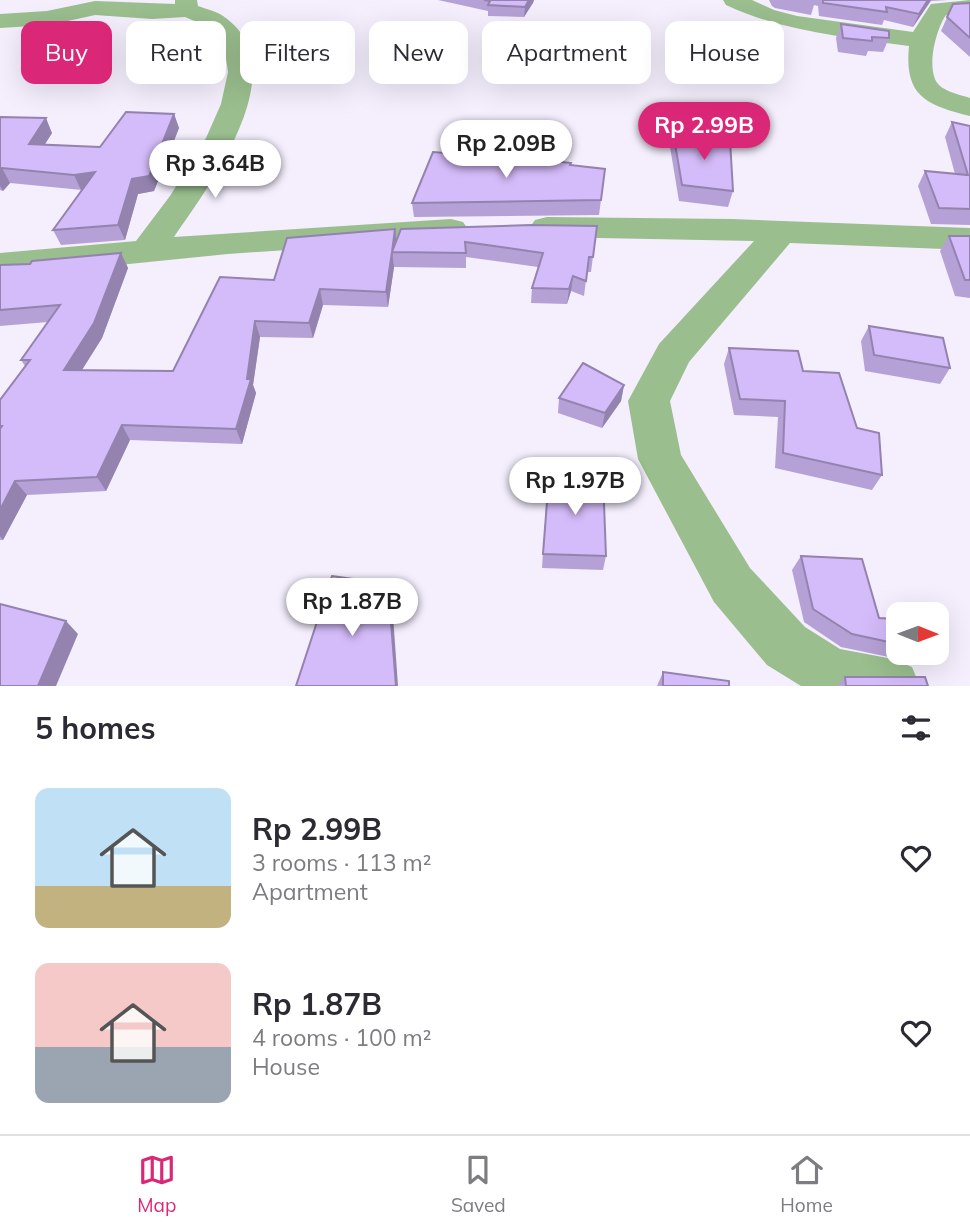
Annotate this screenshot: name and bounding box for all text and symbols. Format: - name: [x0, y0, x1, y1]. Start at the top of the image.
- chip: Buy: [21, 21, 112, 84]
- chip: Rent: [126, 21, 226, 84]
- chip: Filters: [240, 21, 355, 84]
- chip: New: [369, 21, 468, 84]
- chip: Apartment: [482, 21, 651, 84]
- chip: House: [665, 21, 784, 84]
- pin: Rp 2.99B: [632, 102, 776, 162]
- text: Rp 2.99B: [654, 110, 754, 139]
- pin: Rp 2.09B: [434, 120, 578, 180]
- text: Rp 2.09B: [456, 128, 556, 157]
- pin: Rp 3.64B: [143, 140, 287, 200]
- text: Rp 3.64B: [165, 148, 265, 177]
- pin: Rp 1.97B: [503, 458, 647, 517]
- text: Rp 1.97B: [525, 465, 625, 494]
- pin: Rp 1.87B: [280, 578, 424, 638]
- text: Rp 1.87B: [302, 586, 402, 615]
- north arrow: [886, 602, 948, 665]
- map controls: [886, 602, 949, 665]
- text: 5 homes: [35, 709, 156, 747]
- icon: filters: [897, 709, 935, 747]
- text: Rp 2.99B: [252, 810, 382, 848]
- icon: home: [91, 816, 175, 900]
- icon: heart: [897, 839, 935, 877]
- text: 3 rooms · 113 m²: [252, 848, 432, 877]
- text: Apartment: [252, 877, 368, 906]
- text: Rp 1.87B: [252, 985, 382, 1023]
- icon: home: [91, 991, 175, 1075]
- icon: heart: [897, 1014, 935, 1052]
- text: 4 rooms · 100 m²: [252, 1023, 432, 1052]
- text: House: [252, 1052, 320, 1081]
- tab: Map: [137, 1151, 176, 1217]
- tab: Saved: [451, 1151, 506, 1217]
- tab: Home: [780, 1151, 833, 1217]

